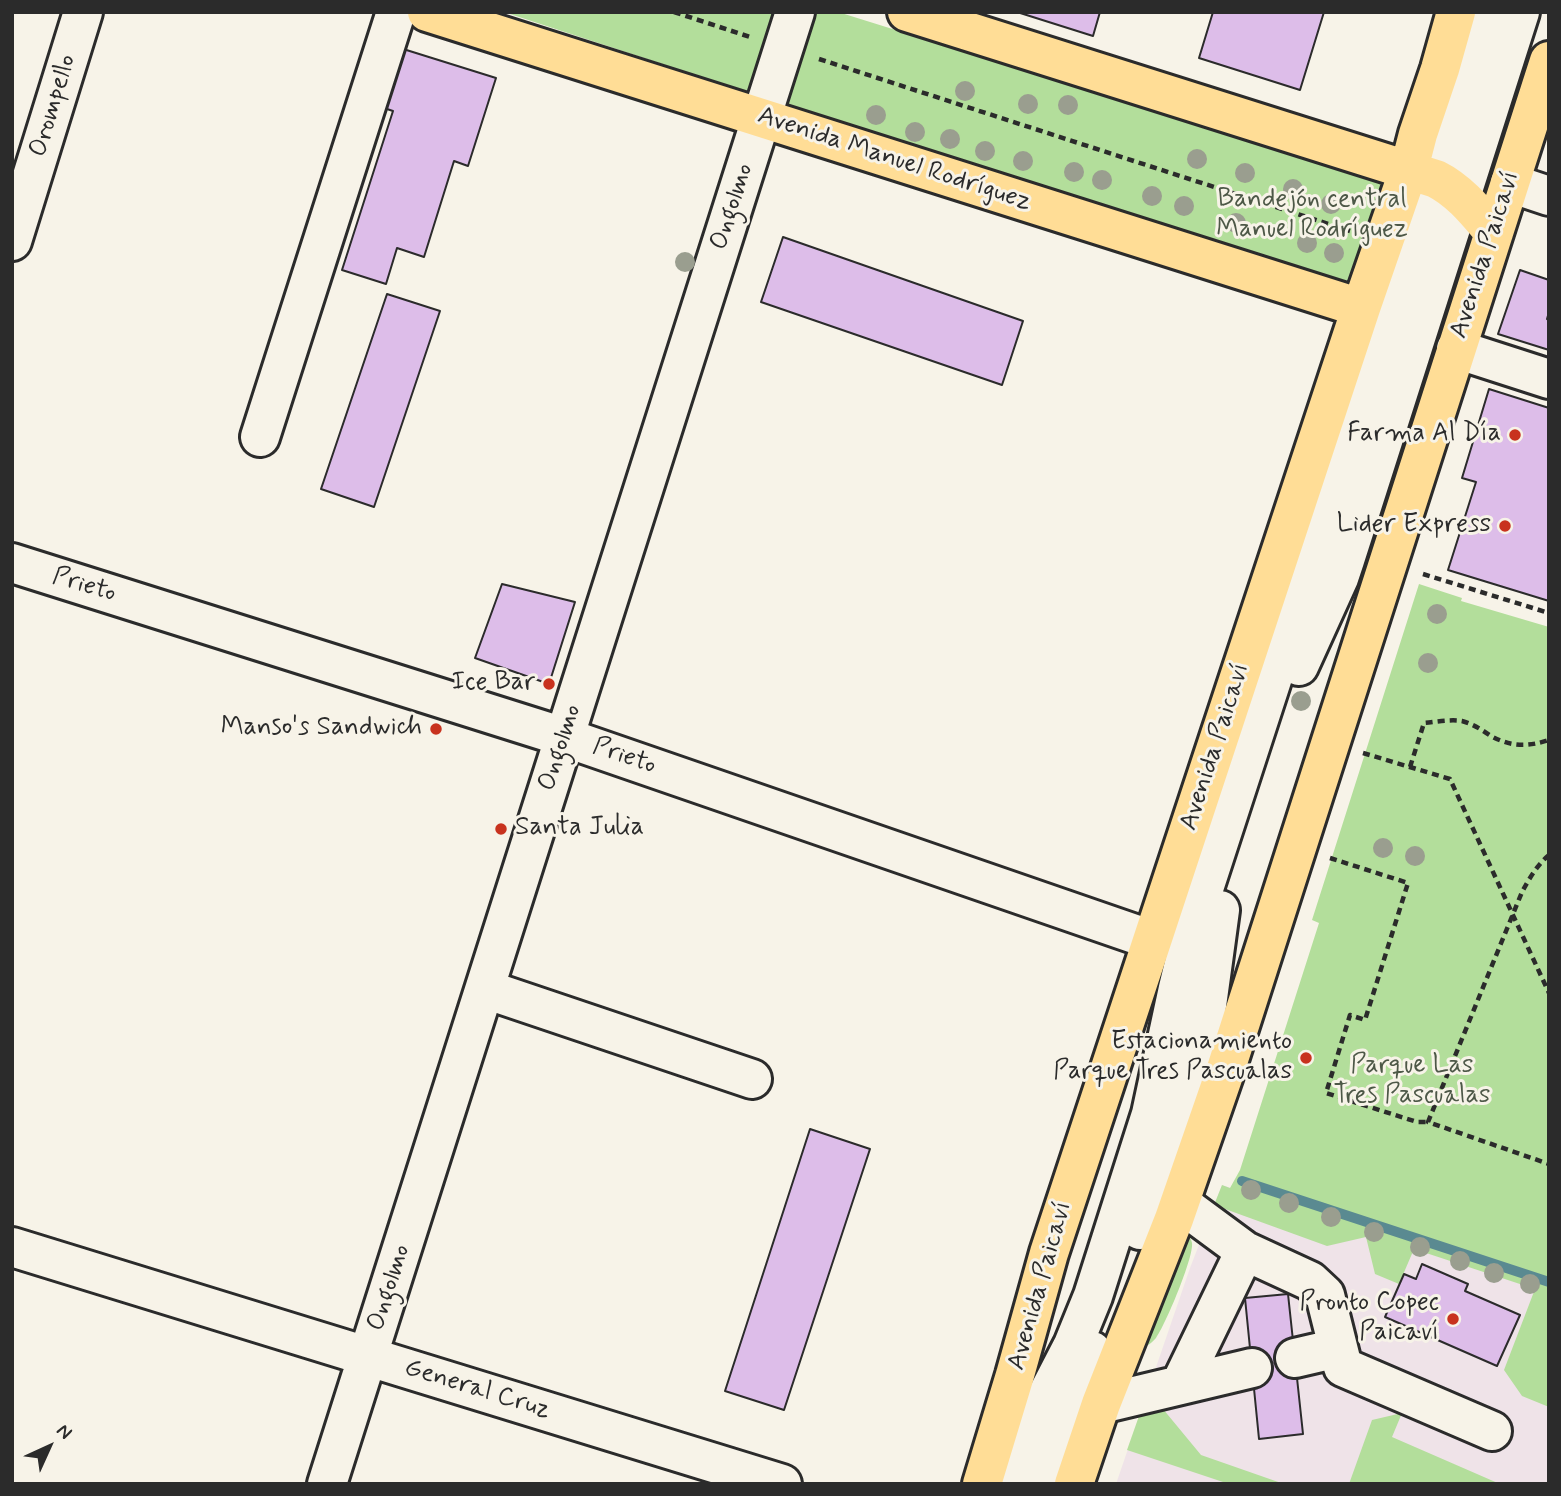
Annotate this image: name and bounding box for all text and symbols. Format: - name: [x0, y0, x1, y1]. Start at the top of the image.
- street label: Orompello: [24, 51, 84, 161]
- street label: Avenida Manuel Rodríguez: [753, 101, 1035, 219]
- street label: Ongolmo: [704, 160, 762, 254]
- street label: Avenida Paicaví: [1444, 167, 1528, 343]
- park label: Bandejón central Manuel Rodríguez: [1216, 185, 1408, 246]
- place label: Farma Al Día: [1347, 419, 1501, 451]
- marker: Farma Al Día: [1507, 427, 1523, 443]
- place label: Lider Express: [1337, 510, 1491, 542]
- marker: Lider Express: [1497, 518, 1513, 534]
- street label: Prieto: [48, 562, 120, 610]
- street label: Avenida Paicaví: [1174, 659, 1258, 835]
- place label: Ice Bar: [451, 668, 535, 700]
- marker: Ice Bar: [541, 676, 557, 692]
- street label: Ongolmo: [532, 701, 590, 795]
- place label: Manso's Sandwich: [221, 713, 422, 745]
- marker: Manso's Sandwich: [428, 721, 444, 737]
- street label: Prieto: [588, 732, 660, 782]
- place label: Santa Julia: [515, 813, 644, 845]
- marker: Santa Julia: [493, 821, 509, 837]
- place label: Estacionamiento Parque Tres Pascualas: [1053, 1027, 1292, 1088]
- marker: Estacionamiento Parque Tres Pascualas: [1298, 1050, 1314, 1066]
- park label: Parque Las Tres Pascualas: [1334, 1051, 1490, 1112]
- street label: Avenida Paicaví: [1002, 1198, 1080, 1374]
- street label: Ongolmo: [361, 1241, 419, 1335]
- place label: Pronto Copec Paicaví: [1300, 1288, 1439, 1350]
- marker: Pronto Copec Paicaví: [1445, 1311, 1461, 1327]
- street label: General Cruz: [400, 1353, 554, 1427]
- north arrow: [14, 1412, 84, 1482]
- text: N: [51, 1418, 78, 1445]

